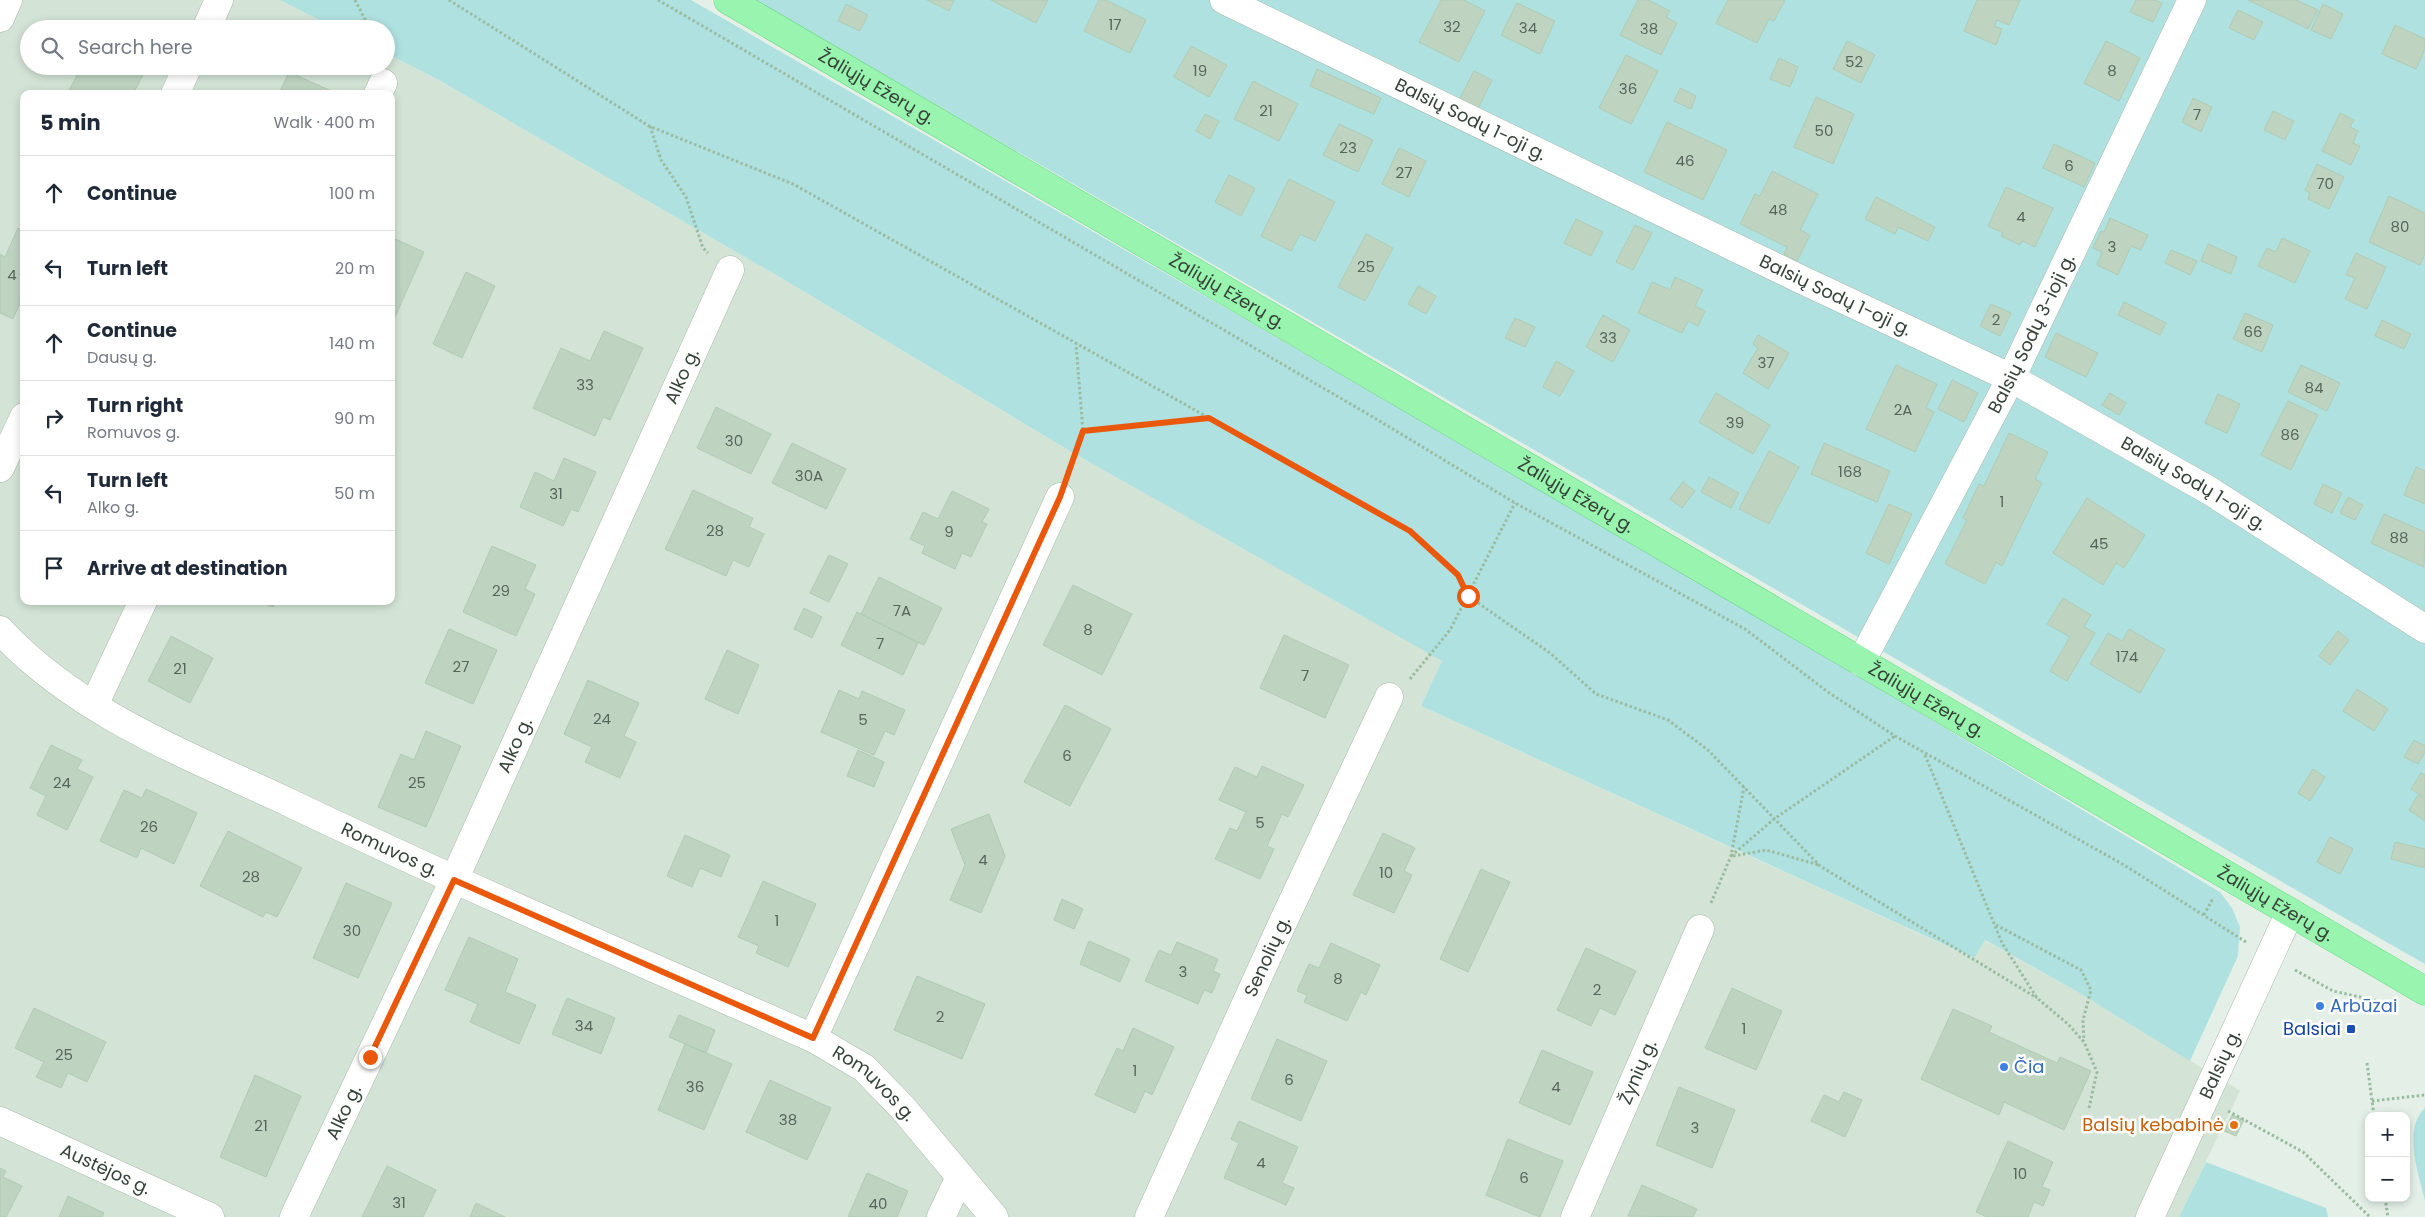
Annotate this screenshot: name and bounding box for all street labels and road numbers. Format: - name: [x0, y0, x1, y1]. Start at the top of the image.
- street label: Žaliųjų Ežerų g.: [814, 43, 940, 130]
- street label: Balsių Sodų 1-oji g.: [1391, 72, 1551, 166]
- street label: Žaliųjų Ežerų g.: [1165, 247, 1290, 335]
- street label: Balsių Sodų 1-oji g.: [1755, 248, 1916, 342]
- street label: Balsių Sodų 3-ioji g.: [1982, 250, 2081, 418]
- street label: Alko g.: [658, 344, 705, 408]
- street label: Balsių Sodų 1-oji g.: [2117, 430, 2272, 536]
- street label: Žaliųjų Ežerų g.: [1513, 451, 1639, 539]
- street label: Žaliųjų Ežerų g.: [1864, 656, 1990, 743]
- street label: Alko g.: [491, 713, 538, 777]
- street label: Romuvos g.: [337, 816, 442, 882]
- street label: Žaliųjų Ežerų g.: [2213, 859, 2338, 947]
- street label: Senolių g.: [1238, 912, 1296, 1001]
- street label: Balsių g.: [2193, 1025, 2246, 1103]
- street label: Žynių g.: [1612, 1036, 1662, 1108]
- street label: Romuvos g.: [828, 1039, 922, 1126]
- street label: Alko g.: [320, 1080, 367, 1144]
- street label: Austėjos g.: [56, 1137, 155, 1200]

